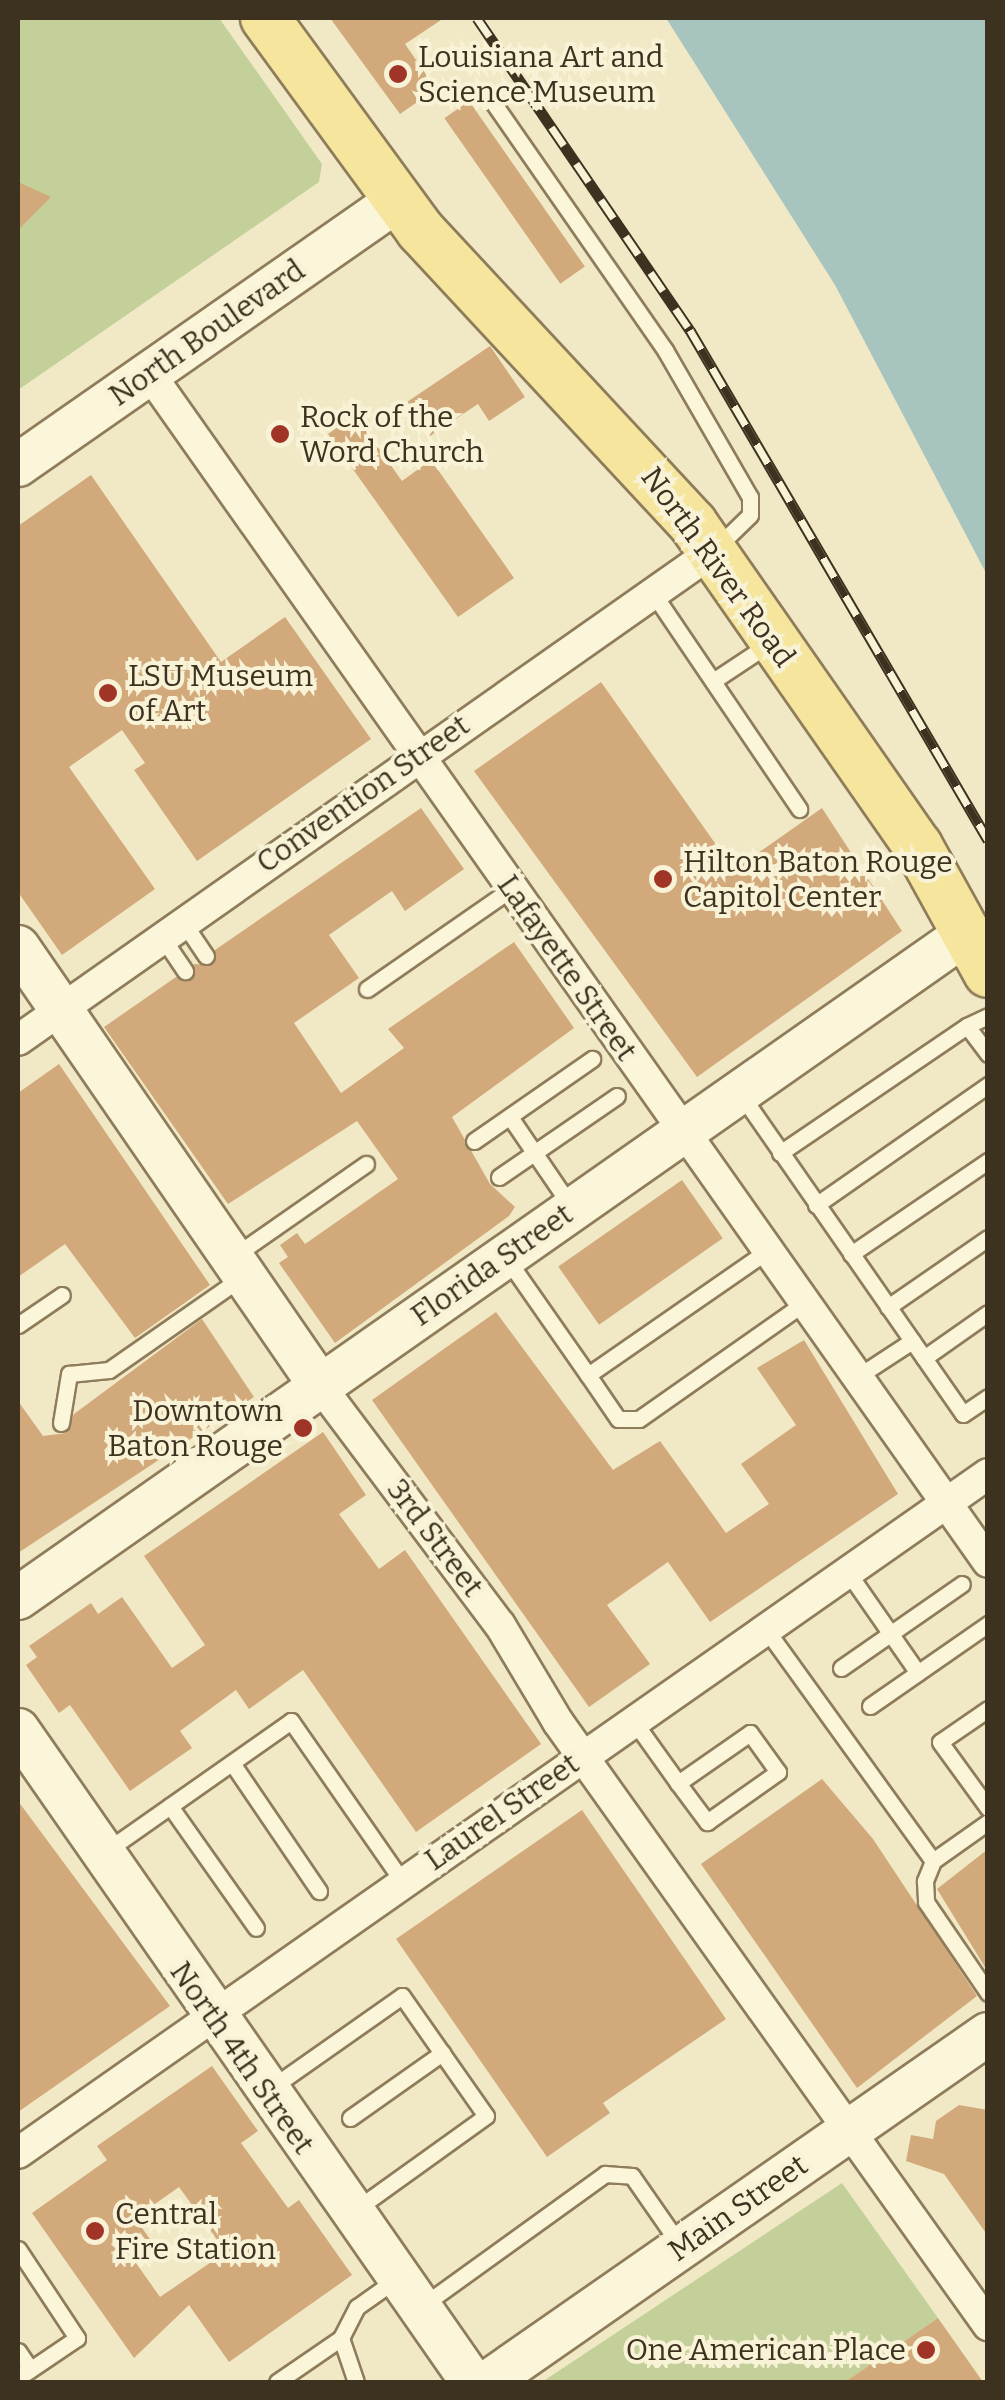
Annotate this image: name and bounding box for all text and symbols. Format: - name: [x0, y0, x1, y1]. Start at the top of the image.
- place label: Louisiana Art and Science Museum: [418, 39, 664, 110]
- marker: Louisiana Art and Science Museum: [387, 63, 409, 85]
- street label: North Boulevard: [102, 252, 312, 414]
- place label: Rock of the Word Church: [300, 399, 484, 470]
- marker: Rock of the Word Church: [269, 423, 291, 445]
- street label: North River Road: [633, 460, 803, 674]
- place label: LSU Museum of Art: [128, 658, 313, 728]
- marker: LSU Museum of Art: [97, 682, 119, 704]
- street label: Convention Street: [250, 707, 476, 881]
- place label: Hilton Baton Rouge Capitol Center: [683, 844, 953, 914]
- street label: Lafayette Street: [490, 868, 644, 1068]
- marker: Hilton Baton Rouge Capitol Center: [652, 868, 674, 890]
- street label: Florida Street: [404, 1196, 580, 1334]
- place label: Downtown Baton Rouge: [108, 1393, 283, 1464]
- marker: Downtown Baton Rouge: [292, 1417, 314, 1439]
- street label: 3rd Street: [379, 1472, 491, 1604]
- street label: Laurel Street: [418, 1746, 586, 1878]
- street label: North 4th Street: [162, 1955, 322, 2161]
- street label: Main Street: [662, 2147, 814, 2269]
- place label: Central Fire Station: [115, 2196, 276, 2266]
- marker: Central Fire Station: [84, 2220, 106, 2242]
- place label: One American Place: [626, 2332, 906, 2368]
- marker: One American Place: [915, 2339, 937, 2361]

